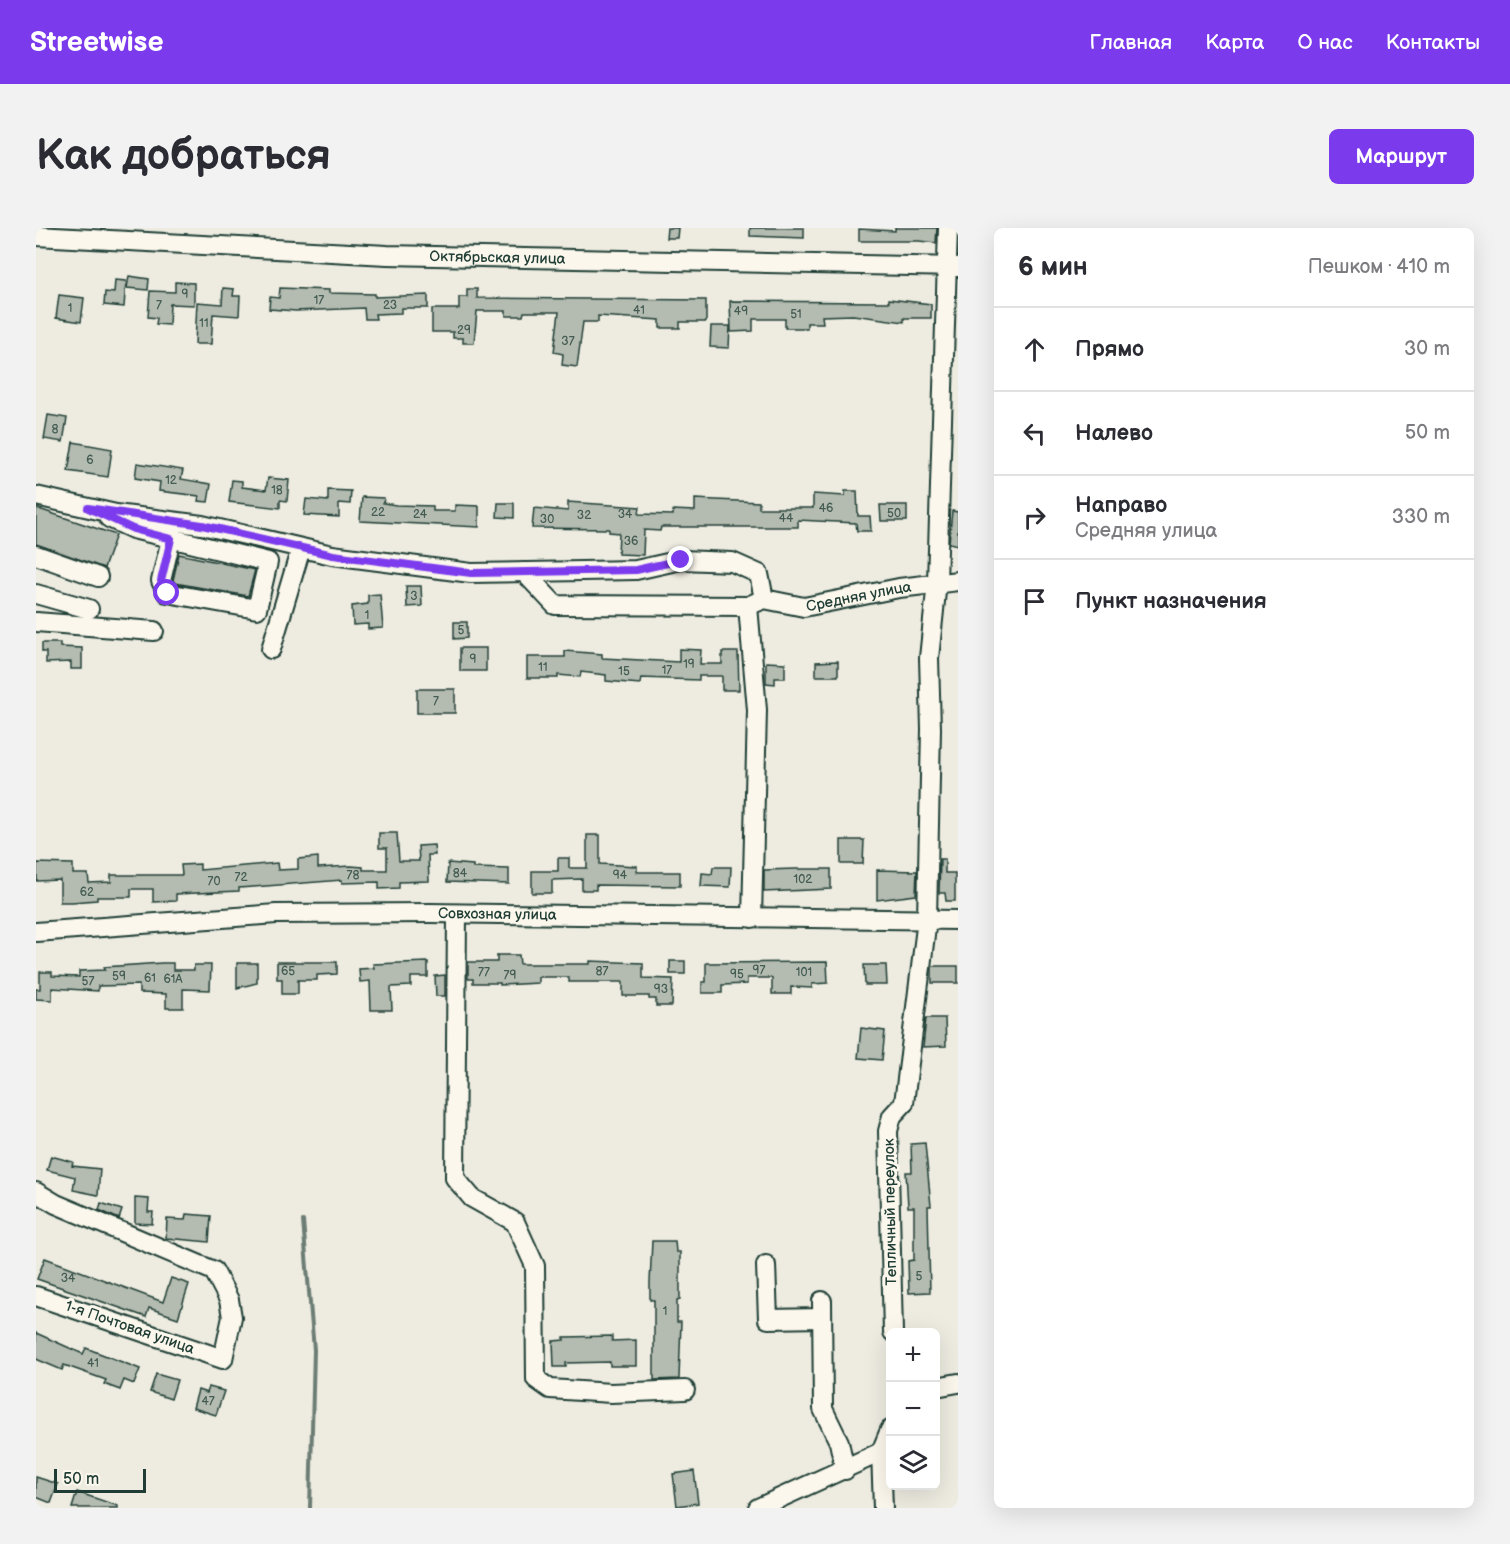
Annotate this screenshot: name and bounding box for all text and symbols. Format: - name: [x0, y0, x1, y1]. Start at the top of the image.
- text: Streetwise: [30, 26, 163, 59]
- text: Главная: [1089, 30, 1172, 55]
- text: Карта: [1205, 30, 1264, 55]
- text: О нас: [1297, 30, 1353, 55]
- text: Контакты: [1386, 30, 1480, 55]
- button: Маршрут: [1329, 129, 1474, 184]
- text: Как добраться: [36, 131, 331, 182]
- street label: Октябрьская улица: [429, 247, 566, 269]
- text: 6 мин: [1018, 252, 1088, 283]
- text: Пешком · 410 m: [1308, 255, 1450, 279]
- house number: 9: [182, 287, 189, 302]
- house number: 17: [314, 293, 324, 308]
- house number: 7: [156, 298, 162, 313]
- house number: 23: [383, 298, 397, 313]
- house number: 1: [68, 301, 72, 316]
- house number: 41: [633, 303, 645, 318]
- house number: 49: [734, 304, 748, 319]
- house number: 51: [790, 307, 802, 322]
- house number: 11: [199, 316, 209, 331]
- house number: 29: [457, 323, 471, 338]
- icon: ahead: [1018, 333, 1051, 366]
- house number: 37: [561, 334, 575, 349]
- text: Прямо: [1075, 336, 1144, 363]
- text: 30 m: [1404, 337, 1450, 361]
- icon: left: [1018, 417, 1051, 450]
- text: Налево: [1075, 420, 1153, 447]
- text: 50 m: [1405, 421, 1450, 445]
- house number: 8: [52, 422, 59, 437]
- house number: 6: [86, 453, 94, 468]
- house number: 12: [165, 473, 177, 488]
- house number: 18: [271, 483, 283, 498]
- text: Направо: [1075, 492, 1167, 519]
- house number: 46: [819, 501, 833, 516]
- icon: right: [1018, 501, 1051, 534]
- house number: 22: [371, 505, 385, 520]
- text: 330 m: [1392, 505, 1450, 529]
- house number: 50: [887, 506, 901, 521]
- house number: 24: [413, 507, 428, 522]
- house number: 34: [618, 507, 633, 522]
- house number: 32: [577, 508, 591, 523]
- house number: 44: [779, 511, 794, 526]
- house number: 30: [540, 512, 554, 527]
- text: Средняя улица: [1075, 519, 1217, 543]
- house number: 36: [624, 534, 638, 549]
- route end: [667, 546, 693, 572]
- street label: Средняя улица: [804, 578, 912, 616]
- route start: [153, 579, 179, 605]
- icon: arrive: [1018, 585, 1051, 618]
- text: Пункт назначения: [1075, 588, 1267, 615]
- house number: 3: [410, 589, 418, 604]
- house number: 1: [365, 608, 369, 623]
- house number: 5: [458, 623, 465, 638]
- house number: 9: [470, 652, 477, 667]
- house number: 19: [683, 657, 695, 672]
- house number: 11: [538, 660, 548, 675]
- house number: 17: [662, 663, 672, 678]
- house number: 15: [618, 664, 630, 679]
- house number: 7: [433, 694, 439, 709]
- house number: 84: [453, 866, 468, 881]
- house number: 78: [347, 868, 359, 883]
- house number: 94: [613, 868, 628, 883]
- house number: 72: [235, 870, 247, 885]
- house number: 102: [794, 872, 812, 887]
- house number: 70: [208, 874, 220, 889]
- house number: 62: [80, 885, 94, 900]
- street label: Совхозная улица: [438, 904, 557, 925]
- house number: 97: [753, 963, 766, 978]
- house number: 65: [281, 964, 295, 979]
- house number: 87: [596, 964, 609, 979]
- house number: 77: [478, 965, 490, 980]
- house number: 101: [796, 965, 812, 980]
- house number: 95: [730, 967, 744, 982]
- house number: 79: [504, 968, 516, 983]
- house number: 59: [112, 969, 126, 984]
- house number: 61: [144, 971, 156, 986]
- house number: 61А: [163, 972, 183, 987]
- house number: 57: [82, 974, 94, 989]
- house number: 93: [654, 982, 668, 997]
- street label: Тепличный переулок: [880, 1138, 901, 1286]
- house number: 5: [916, 1269, 923, 1284]
- house number: 34: [61, 1271, 76, 1286]
- street label: 1-я Почтовая улица: [63, 1296, 197, 1359]
- house number: 1: [663, 1304, 667, 1319]
- map controls: [886, 1328, 940, 1490]
- button: +: [886, 1328, 940, 1382]
- house number: 41: [87, 1356, 99, 1371]
- button: −: [886, 1382, 940, 1436]
- house number: 47: [201, 1394, 215, 1409]
- button: layers: [886, 1436, 940, 1490]
- scale bar: [54, 1466, 146, 1494]
- text: 50 m: [63, 1470, 99, 1489]

